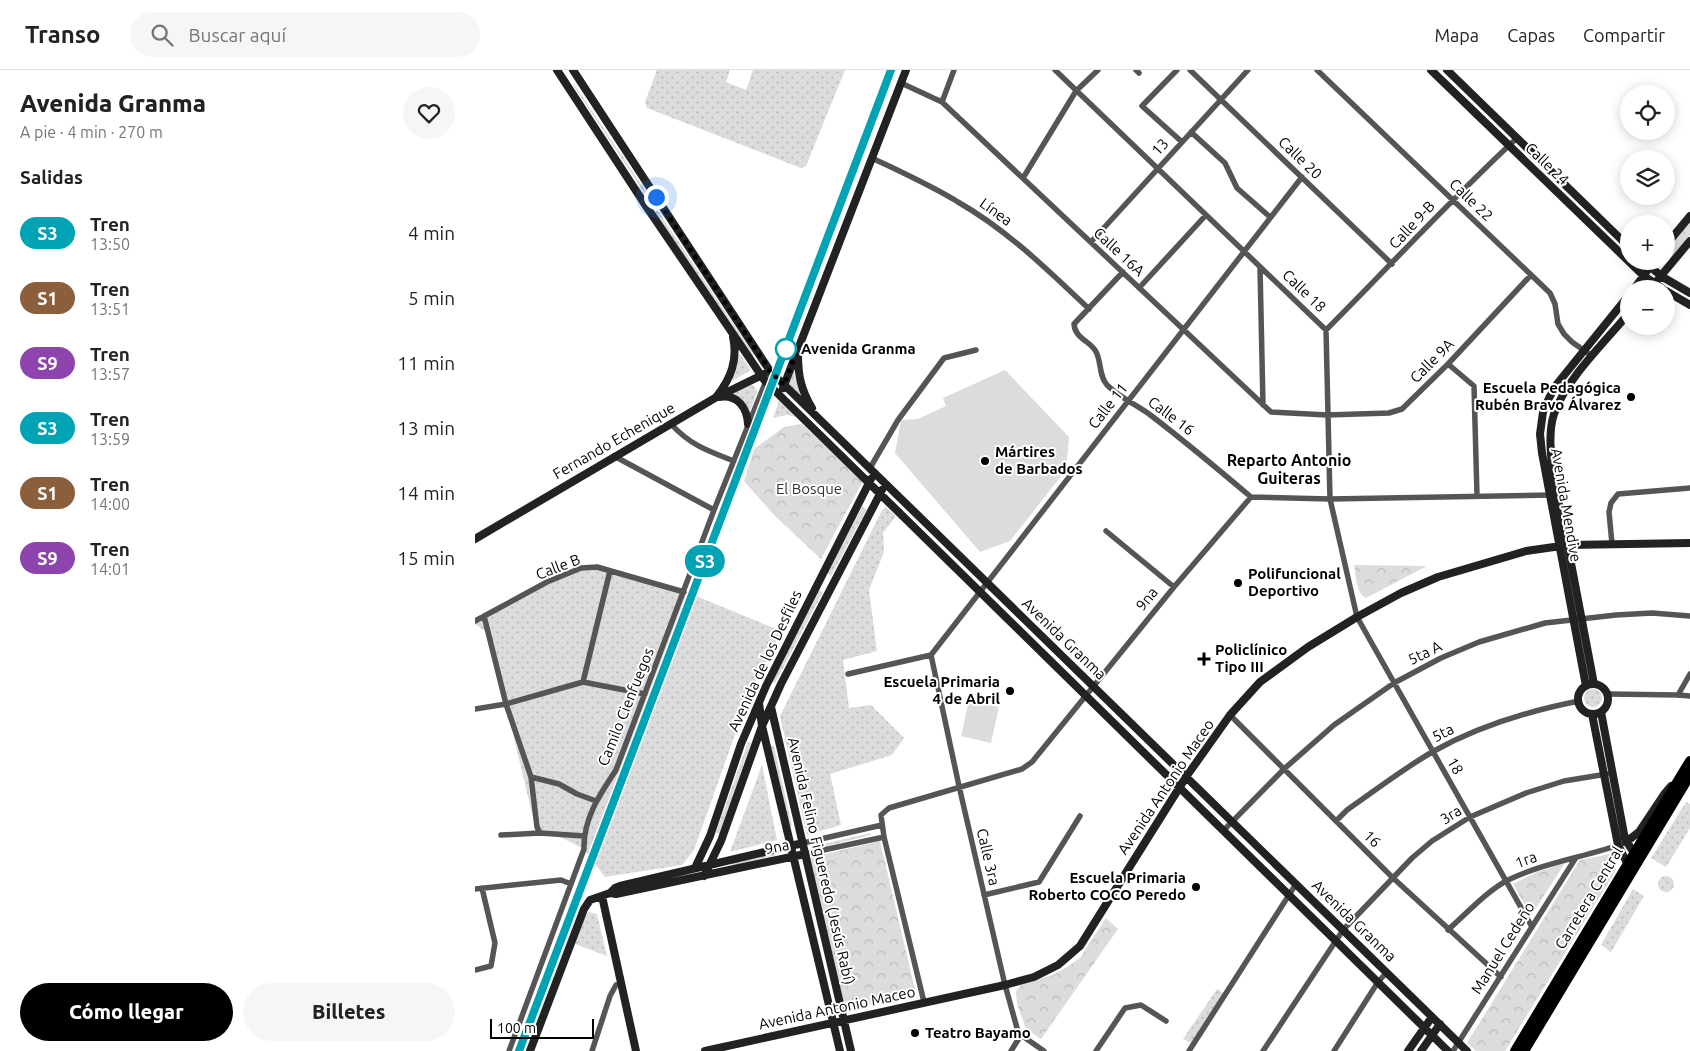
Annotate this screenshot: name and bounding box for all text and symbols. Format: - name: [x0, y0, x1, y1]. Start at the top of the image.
- search box: [130, 12, 480, 57]
- text: Transo: [25, 21, 100, 48]
- icon: search: [148, 21, 176, 49]
- text: Buscar aquí: [188, 24, 286, 46]
- text: Mapa: [1434, 25, 1479, 45]
- text: Capas: [1507, 25, 1555, 45]
- text: Compartir: [1583, 25, 1665, 45]
- map controls: [1620, 85, 1675, 335]
- button: locate: [1620, 85, 1675, 140]
- button: heart: [403, 87, 455, 139]
- text: Avenida Granma: [20, 90, 206, 117]
- text: A pie · 4 min · 270 m: [20, 123, 163, 141]
- street label: Calle 20: [1275, 133, 1325, 182]
- street label: 13: [1148, 135, 1172, 159]
- street label: Calle 24: [1522, 139, 1572, 188]
- button: layers: [1620, 150, 1675, 205]
- text: Salidas: [20, 166, 83, 188]
- street label: Calle 22: [1446, 175, 1496, 224]
- your location: [644, 185, 669, 210]
- street label: Línea: [977, 194, 1016, 229]
- street label: Calle 9-B: [1385, 197, 1438, 252]
- text: Tren: [90, 213, 130, 235]
- button: +: [1620, 215, 1675, 270]
- text: 4 min: [408, 222, 455, 244]
- text: S3: [37, 223, 58, 243]
- street label: Calle 16A: [1090, 224, 1148, 280]
- text: 13:50: [90, 235, 130, 253]
- street label: Calle 18: [1279, 266, 1329, 315]
- text: Tren: [90, 278, 130, 300]
- button: −: [1620, 280, 1675, 335]
- text: 5 min: [408, 287, 455, 309]
- text: S1: [37, 288, 58, 308]
- text: 13:51: [90, 300, 130, 318]
- street label: Calle 9A: [1406, 335, 1457, 386]
- marker: Avenida Granma: [775, 338, 797, 360]
- place label: Avenida Granma: [801, 340, 916, 357]
- text: Tren: [90, 343, 130, 365]
- text: 11 min: [397, 352, 455, 374]
- text: S9: [37, 353, 58, 373]
- text: 13:57: [90, 365, 130, 383]
- street label: Calle 11: [1084, 379, 1131, 432]
- place label: Escuela Pedagógica Rubén Bravo Álvarez: [1475, 379, 1621, 413]
- marker: Escuela Pedagógica Rubén Bravo Álvarez: [1625, 391, 1637, 403]
- street label: Calle 16: [1145, 393, 1198, 438]
- street label: Fernando Echenique: [550, 399, 678, 482]
- text: Tren: [90, 408, 130, 430]
- text: 13 min: [397, 417, 455, 439]
- text: S3: [37, 418, 58, 438]
- text: 13:59: [90, 430, 130, 448]
- place label: Mártires de Barbados: [995, 443, 1083, 477]
- street label: Avenida Mendive: [1548, 447, 1585, 563]
- district label: Reparto Antonio Guiteras: [1227, 451, 1351, 487]
- marker: Mártires de Barbados: [979, 455, 991, 467]
- text: Tren: [90, 473, 130, 495]
- park label: El Bosque: [776, 480, 842, 497]
- text: 14 min: [397, 482, 455, 504]
- text: S1: [37, 483, 58, 503]
- text: 14:00: [90, 495, 130, 513]
- text: Tren: [90, 538, 130, 560]
- line badge: S3: [683, 545, 727, 577]
- text: 15 min: [397, 547, 455, 569]
- text: S9: [37, 548, 58, 568]
- street label: Calle B: [533, 550, 582, 583]
- text: S3: [695, 551, 715, 571]
- text: 14:01: [90, 560, 130, 578]
- place label: Polifuncional Deportivo: [1248, 565, 1341, 599]
- marker: Polifuncional Deportivo: [1232, 577, 1244, 589]
- street label: 9na: [1132, 584, 1161, 614]
- street label: Avenida de los Desfiles: [724, 587, 805, 734]
- street label: Avenida Granma: [1019, 594, 1110, 683]
- street label: 5ta A: [1405, 637, 1445, 668]
- place label: Policlínico Tipo III: [1215, 641, 1287, 675]
- street label: Camilo Cienfuegos: [594, 645, 657, 768]
- marker: Policlínico Tipo III: [1197, 652, 1211, 666]
- place label: Escuela Primaria 4 de Abril: [883, 673, 1000, 707]
- marker: Escuela Primaria 4 de Abril: [1004, 685, 1016, 697]
- street label: Avenida Antonio Maceo: [1114, 716, 1217, 858]
- street label: 5ta: [1429, 720, 1456, 745]
- street label: Avenida Felino Figueredo (Jesús Rabí): [785, 736, 858, 986]
- street label: 18: [1444, 754, 1467, 777]
- street label: 3ra: [1437, 802, 1465, 828]
- street label: Calle 3ra: [974, 827, 1003, 887]
- street label: 16: [1360, 827, 1384, 851]
- street label: 9na: [763, 836, 791, 857]
- street label: Carretera Central: [1551, 843, 1626, 952]
- street label: 1ra: [1513, 848, 1539, 871]
- place label: Escuela Primaria Roberto COCO Peredo: [1029, 869, 1186, 903]
- street label: Avenida Granma: [1309, 876, 1400, 965]
- marker: Escuela Primaria Roberto COCO Peredo: [1190, 881, 1202, 893]
- street label: Manuel Cedeño: [1467, 899, 1538, 997]
- button: Cómo llegar: [20, 983, 233, 1041]
- button: Billetes: [243, 983, 455, 1041]
- street label: Avenida Antonio Maceo: [757, 983, 917, 1032]
- scale bar: [490, 1016, 594, 1039]
- text: 100 m: [497, 1020, 536, 1036]
- place label: Teatro Bayamo: [925, 1024, 1031, 1041]
- marker: Teatro Bayamo: [909, 1027, 921, 1039]

